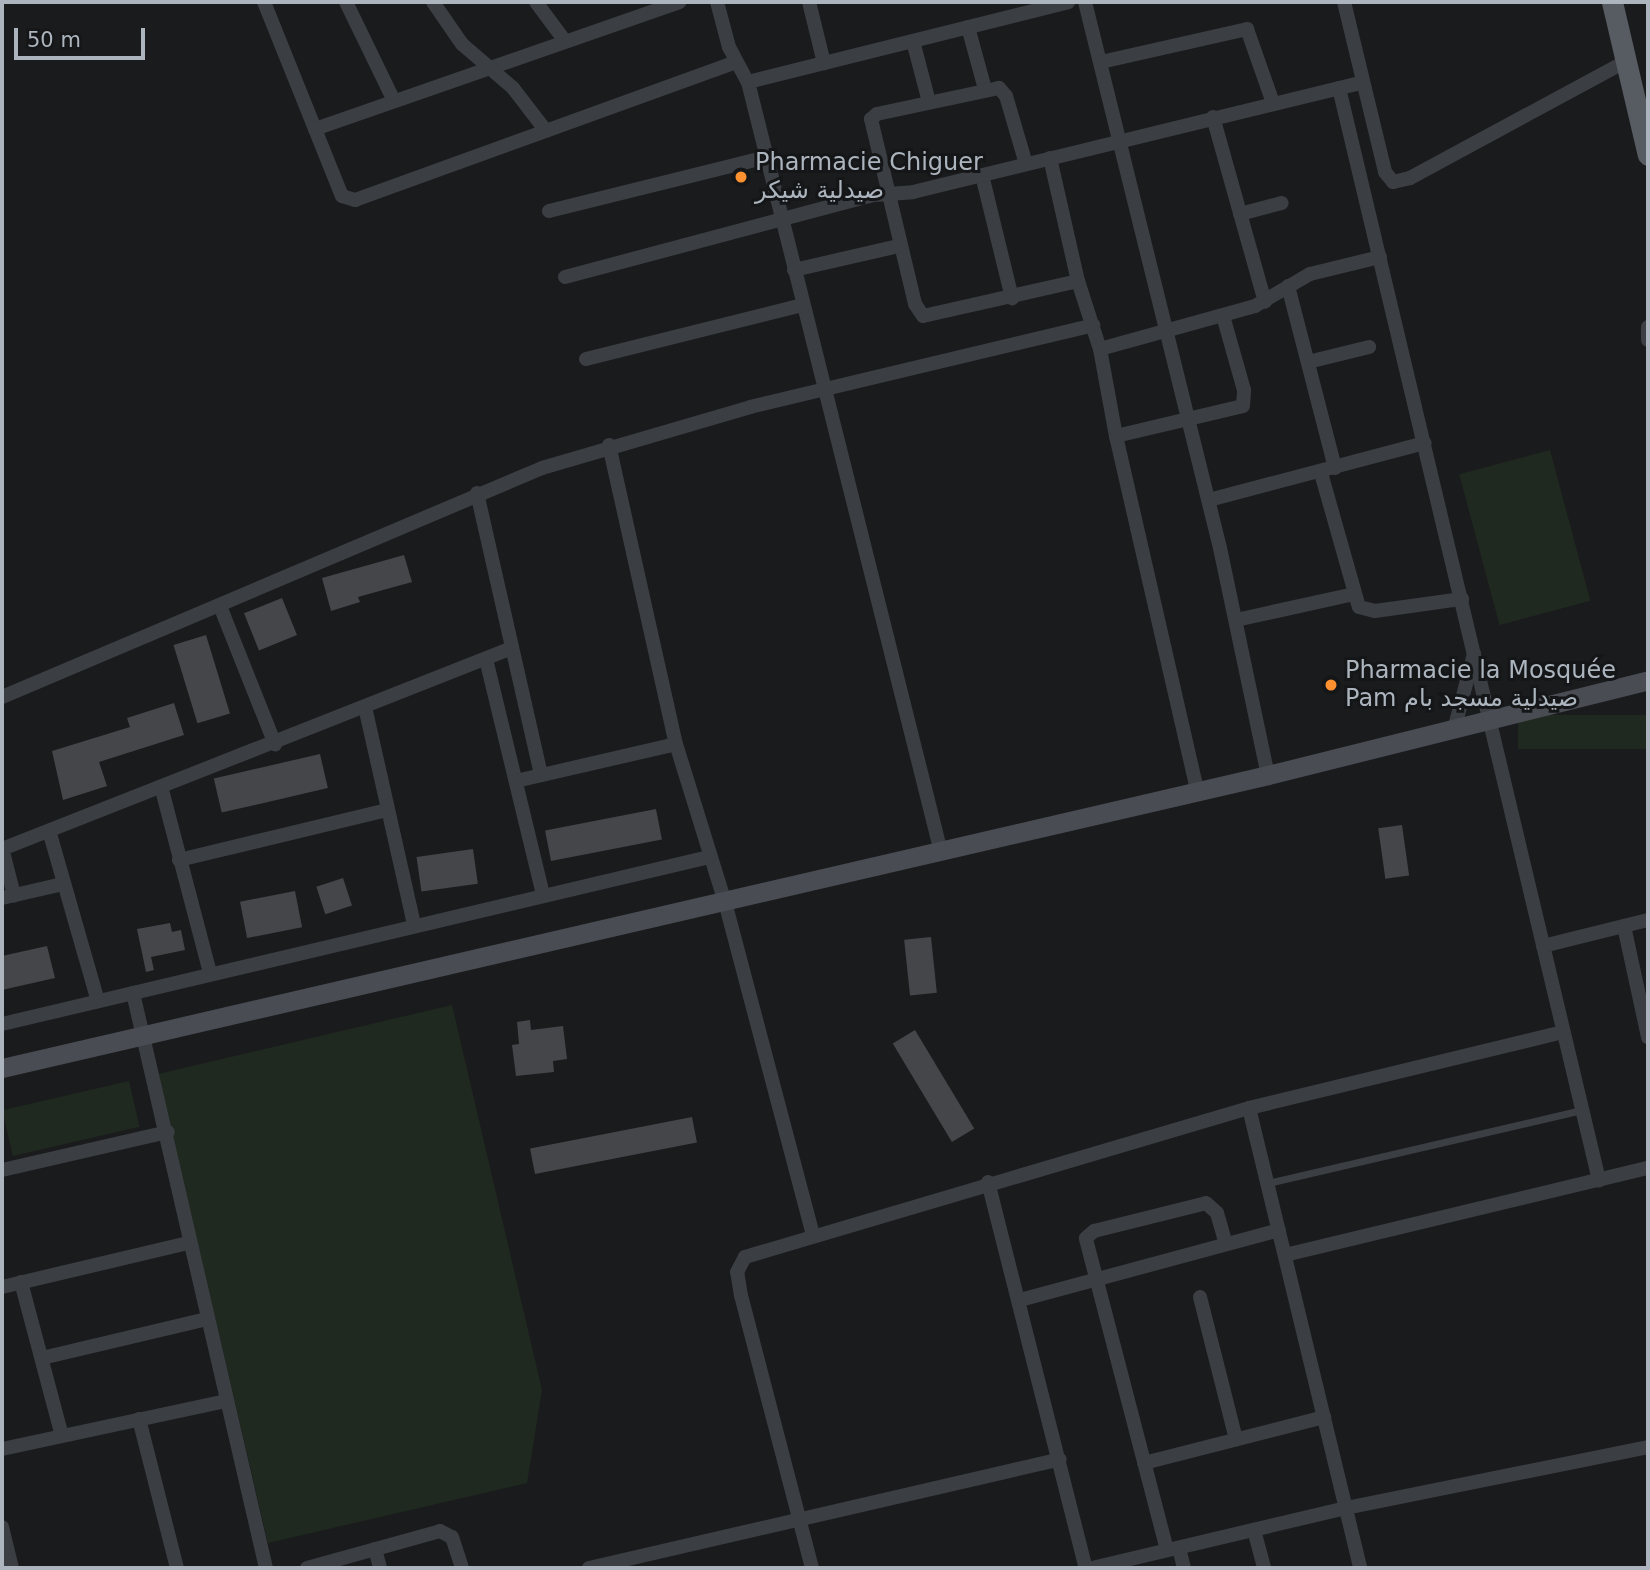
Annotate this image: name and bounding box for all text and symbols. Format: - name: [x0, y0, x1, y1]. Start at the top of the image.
- scale bar: [18, 14, 149, 58]
- text: 50 m: [27, 28, 81, 52]
- place label: Pharmacie Chiguer صيدلية شيكر: [755, 149, 983, 205]
- marker: Pharmacie Chiguer صيدلية شيكر: [733, 169, 749, 185]
- place label: Pharmacie la Mosquée Pam صيدلية مسجد بام: [1345, 657, 1616, 713]
- marker: Pharmacie la Mosquée Pam صيدلية مسجد بام: [1323, 677, 1339, 693]

